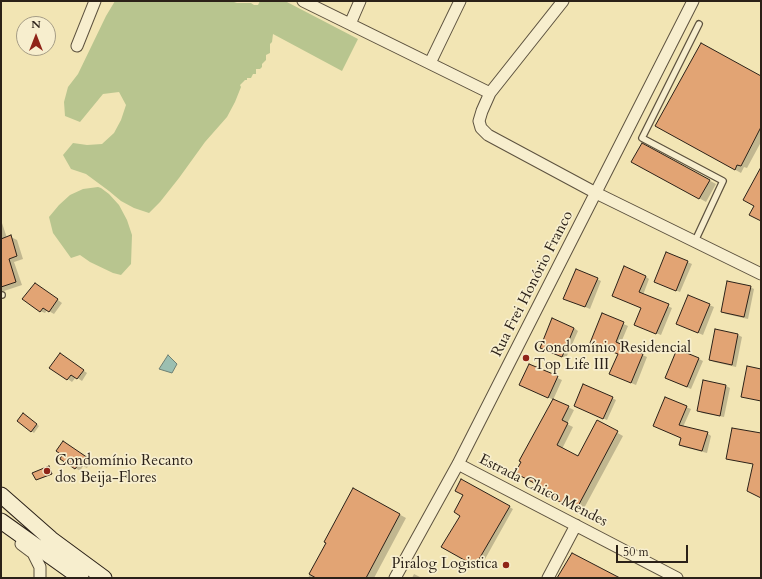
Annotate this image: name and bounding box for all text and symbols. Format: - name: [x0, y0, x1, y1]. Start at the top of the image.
- north arrow: [16, 16, 56, 56]
- text: N: [31, 17, 41, 32]
- street label: Rua Frei Honório Franco: [488, 208, 578, 360]
- place label: Condomínio Residencial Top Life III: [534, 340, 691, 375]
- marker: Condomínio Residencial Top Life III: [521, 353, 531, 363]
- street label: Estrada Chico Mendes: [476, 451, 610, 531]
- place label: Condomínio Recanto dos Beija-Flores: [55, 453, 193, 488]
- marker: Condomínio Recanto dos Beija-Flores: [42, 466, 52, 476]
- scale bar: [618, 537, 690, 563]
- text: 50 m: [623, 544, 649, 560]
- place label: Piralog Logistica: [391, 556, 498, 574]
- marker: Piralog Logistica: [501, 560, 511, 570]

